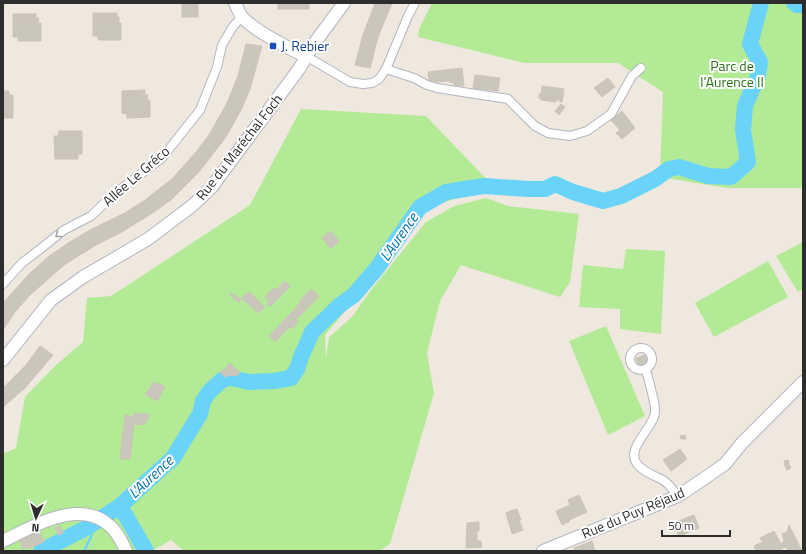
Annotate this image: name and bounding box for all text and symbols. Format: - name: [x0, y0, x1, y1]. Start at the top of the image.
- place label: J. Rebier: [281, 35, 329, 56]
- marker: J. Rebier: [268, 41, 278, 51]
- park label: Parc de l'Aurence II: [700, 55, 764, 92]
- street label: Rue du Maréchal Foch: [190, 89, 287, 204]
- street label: Allée Le Gréco: [98, 141, 174, 211]
- water label: L'Aurence: [374, 207, 424, 266]
- one-way arrow: [55, 231, 62, 238]
- water label: L'Aurence: [123, 449, 179, 504]
- street label: Rue du Puy Réjaud: [578, 481, 688, 544]
- north arrow: [16, 498, 56, 538]
- scale bar: [662, 512, 730, 538]
- text: 50 m: [668, 516, 694, 535]
- text: N: [31, 520, 40, 536]

